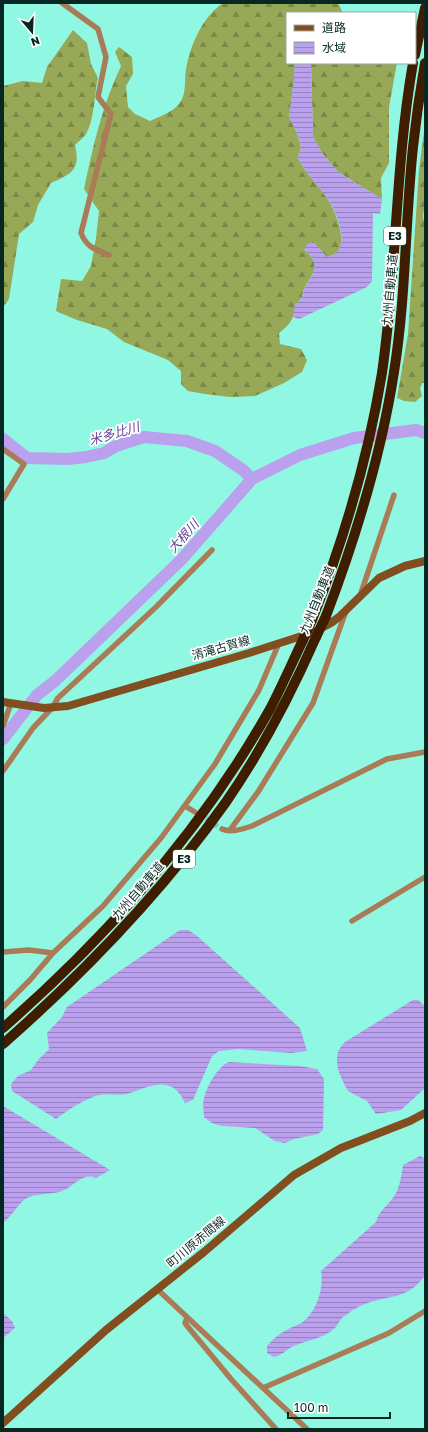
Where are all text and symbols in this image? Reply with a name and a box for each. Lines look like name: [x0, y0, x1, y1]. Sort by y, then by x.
north arrow: [12, 12, 52, 52]
legend: [286, 12, 416, 64]
text: 道路: [322, 20, 346, 35]
text: N: [29, 34, 41, 49]
text: 水域: [322, 40, 346, 55]
road number: E3: [384, 227, 406, 245]
street label: 九州自動車道: [379, 253, 400, 326]
water label: 米多比川: [87, 418, 143, 448]
water label: 大根川: [164, 515, 203, 556]
street label: 九州自動車道: [296, 564, 337, 636]
street label: 清滝古賀線: [190, 632, 252, 663]
road number: E3: [173, 850, 195, 868]
street label: 九州自動車道: [108, 859, 167, 923]
street label: 町川原赤間線: [163, 1213, 228, 1271]
scale bar: [288, 1394, 390, 1420]
text: 100 m: [294, 1400, 328, 1415]

